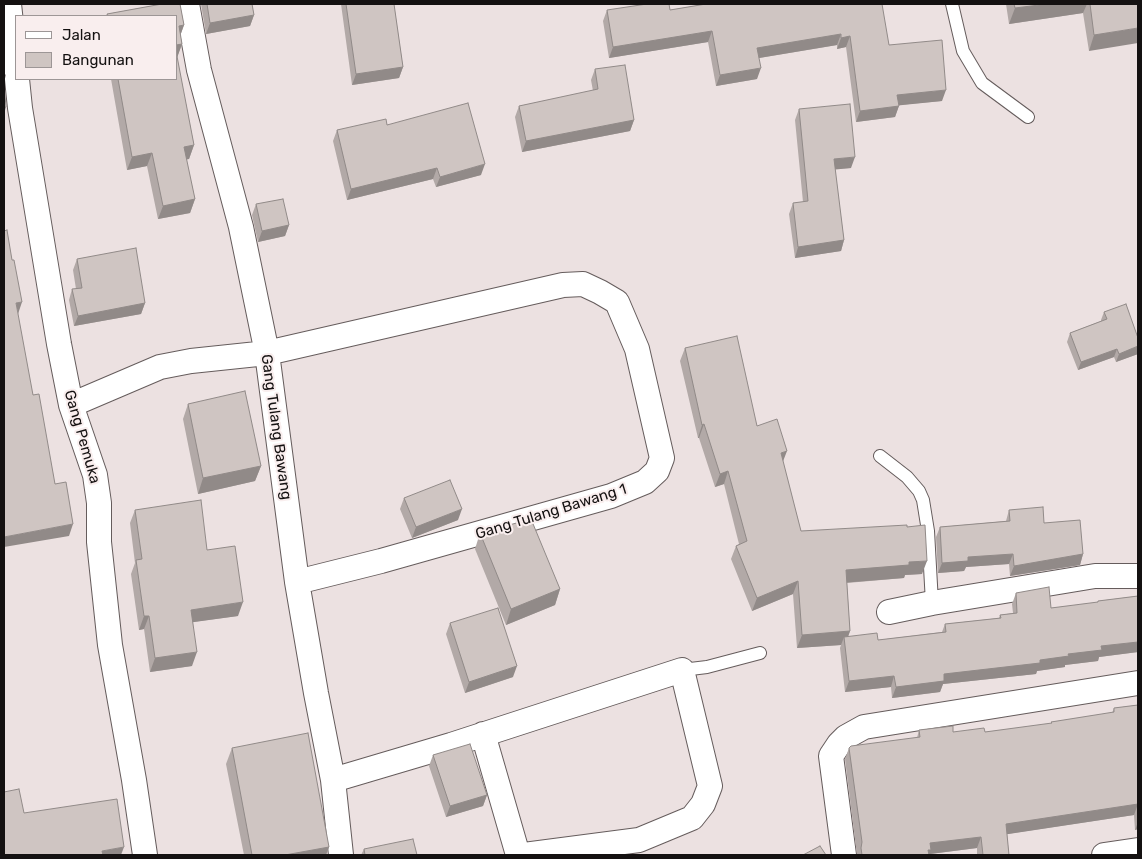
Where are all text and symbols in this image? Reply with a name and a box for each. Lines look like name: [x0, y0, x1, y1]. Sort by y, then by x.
legend: [15, 15, 178, 80]
text: Jalan: [62, 26, 101, 44]
text: Bangunan: [62, 51, 134, 69]
street label: Gang Tulang Bawang: [257, 353, 295, 501]
street label: Gang Pemuka: [60, 388, 104, 486]
street label: Gang Tulang Bawang 1: [473, 480, 629, 544]

